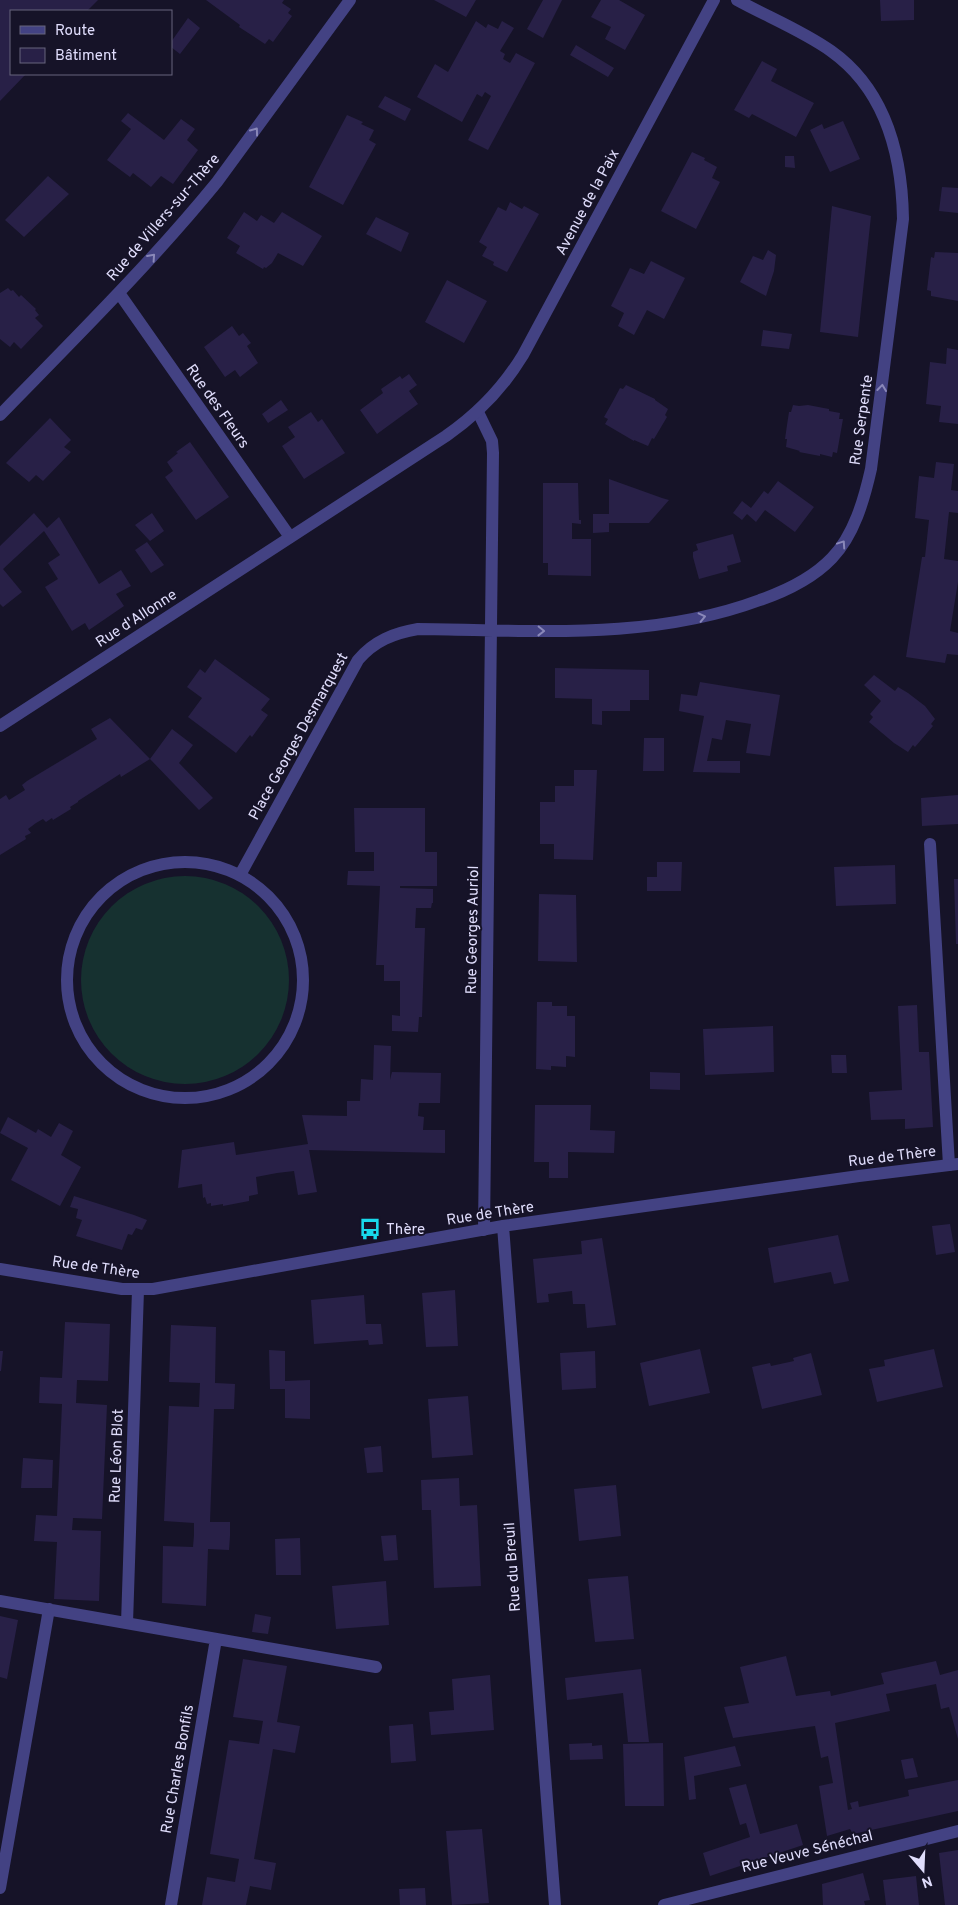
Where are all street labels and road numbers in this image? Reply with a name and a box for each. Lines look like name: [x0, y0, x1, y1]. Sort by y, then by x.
street label: Avenue de la Paix: [552, 146, 624, 259]
street label: Rue de Villers-sur-Thère: [104, 150, 225, 286]
street label: Rue des Fleurs: [181, 361, 253, 453]
street label: Rue Serpente: [847, 374, 878, 467]
street label: Rue d'Allonne: [93, 586, 181, 653]
street label: Place Georges Desmarquest: [245, 650, 353, 824]
street label: Rue Georges Auriol: [463, 865, 484, 995]
street label: Rue de Thère: [847, 1143, 937, 1172]
street label: Rue de Thère: [445, 1198, 535, 1231]
street label: Rue de Thère: [51, 1253, 141, 1284]
street label: Rue Léon Blot: [106, 1409, 129, 1503]
street label: Rue du Breuil: [501, 1521, 526, 1612]
street label: Rue Charles Bonfils: [158, 1703, 199, 1835]
street label: Rue Veuve Sénéchal: [740, 1827, 875, 1878]

